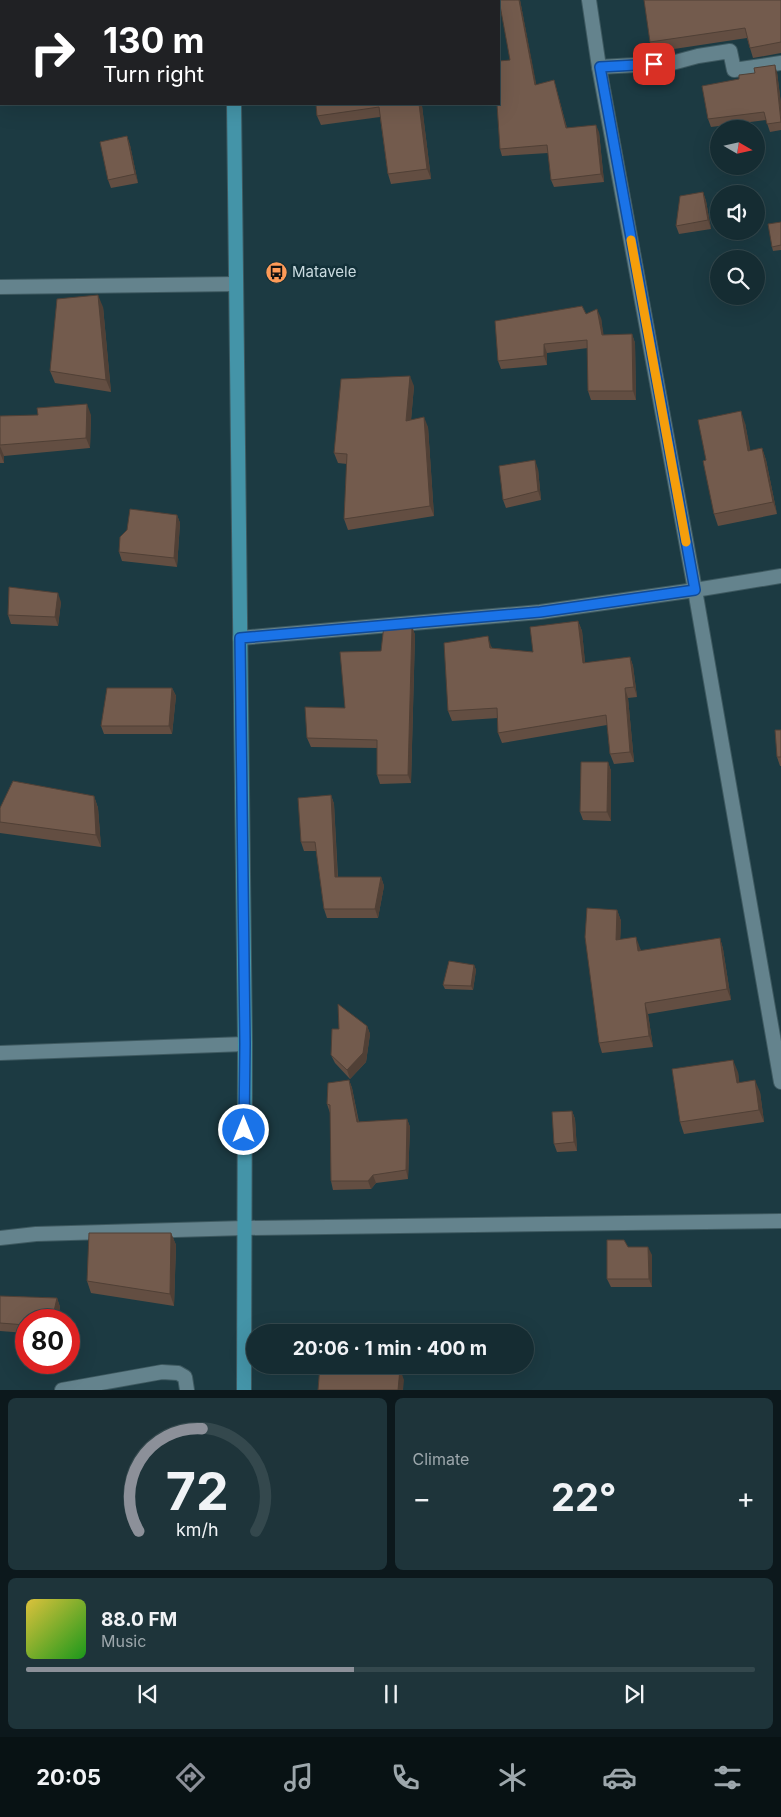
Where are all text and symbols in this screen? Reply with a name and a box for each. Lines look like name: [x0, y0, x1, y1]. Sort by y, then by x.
text: 130 m: [103, 19, 205, 61]
icon: right: [20, 20, 85, 85]
pin: [633, 43, 675, 85]
icon: arrive: [640, 50, 668, 78]
text: Turn right: [103, 61, 204, 87]
north arrow: [710, 120, 765, 175]
map controls: [710, 120, 765, 305]
button: sound: [710, 185, 765, 240]
button: search: [710, 250, 765, 305]
bus stop icon: Matavele: [264, 260, 288, 284]
place label: Matavele: [292, 262, 356, 281]
position arrow: [217, 1103, 269, 1155]
speed limit sign: 80: [15, 1309, 80, 1374]
text: 20:06 · 1 min · 400 m: [293, 1337, 487, 1360]
text: Climate: [413, 1449, 469, 1469]
text: 72: [166, 1460, 229, 1523]
text: 22°: [551, 1474, 616, 1520]
text: −: [413, 1481, 431, 1515]
text: +: [736, 1481, 755, 1515]
text: km/h: [176, 1519, 218, 1540]
text: 88.0 FM: [101, 1608, 177, 1631]
text: Music: [101, 1631, 146, 1651]
icon: previous: [134, 1680, 162, 1708]
icon: pause: [377, 1680, 405, 1708]
icon: next: [620, 1680, 648, 1708]
icon: directions: [173, 1760, 208, 1795]
icon: music: [281, 1760, 316, 1795]
icon: phone: [388, 1760, 423, 1795]
icon: climate: [495, 1760, 530, 1795]
icon: car: [602, 1760, 637, 1795]
icon: filters: [710, 1760, 745, 1795]
text: 20:05: [36, 1764, 101, 1790]

